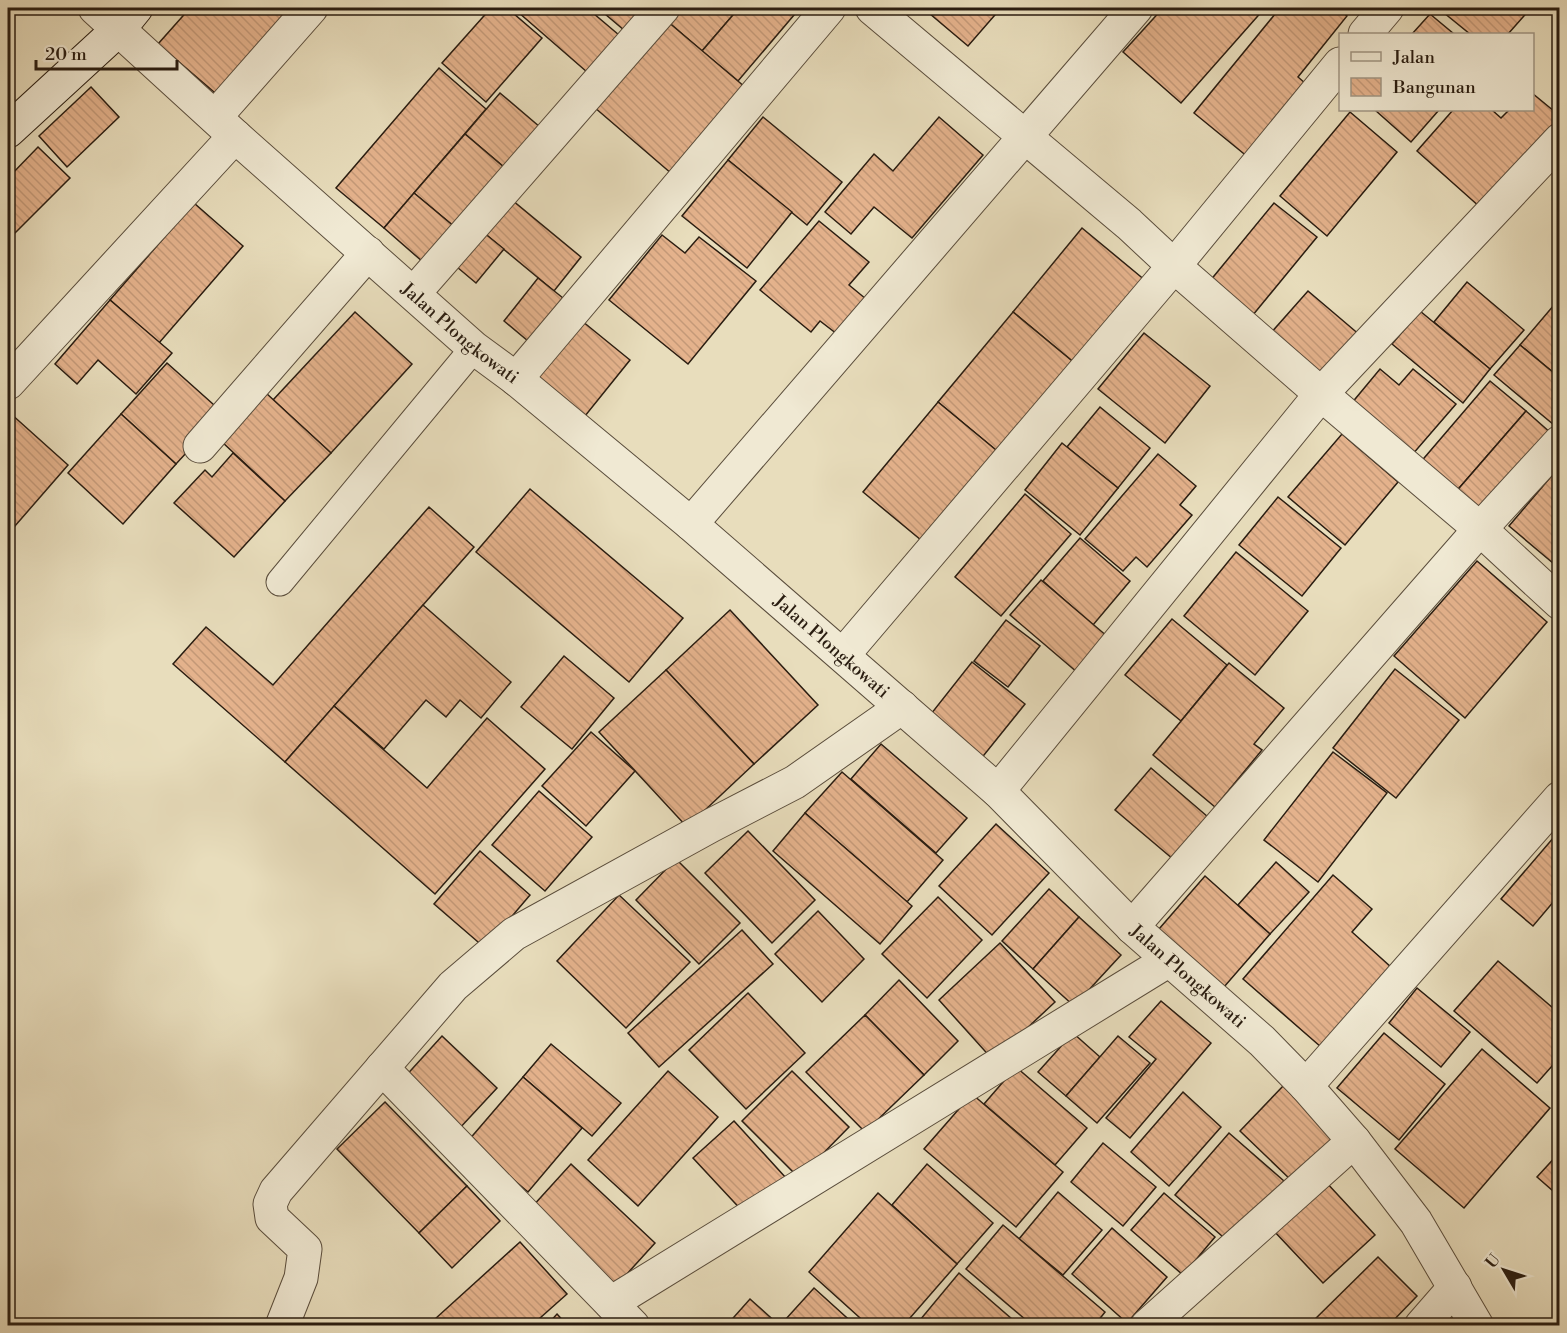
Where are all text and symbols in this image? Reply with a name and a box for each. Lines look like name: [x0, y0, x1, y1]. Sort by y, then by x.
scale bar: [36, 33, 177, 71]
legend: [1339, 33, 1534, 111]
text: 20 m: [45, 43, 87, 66]
text: Jalan: [1392, 46, 1435, 69]
text: Bangunan: [1392, 76, 1476, 99]
street label: Jalan Plongkowati: [396, 277, 524, 389]
street label: Jalan Plongkowati: [768, 589, 894, 703]
street label: Jalan Plongkowati: [1125, 919, 1251, 1033]
north arrow: [1474, 1240, 1534, 1300]
text: U: [1481, 1250, 1505, 1272]

